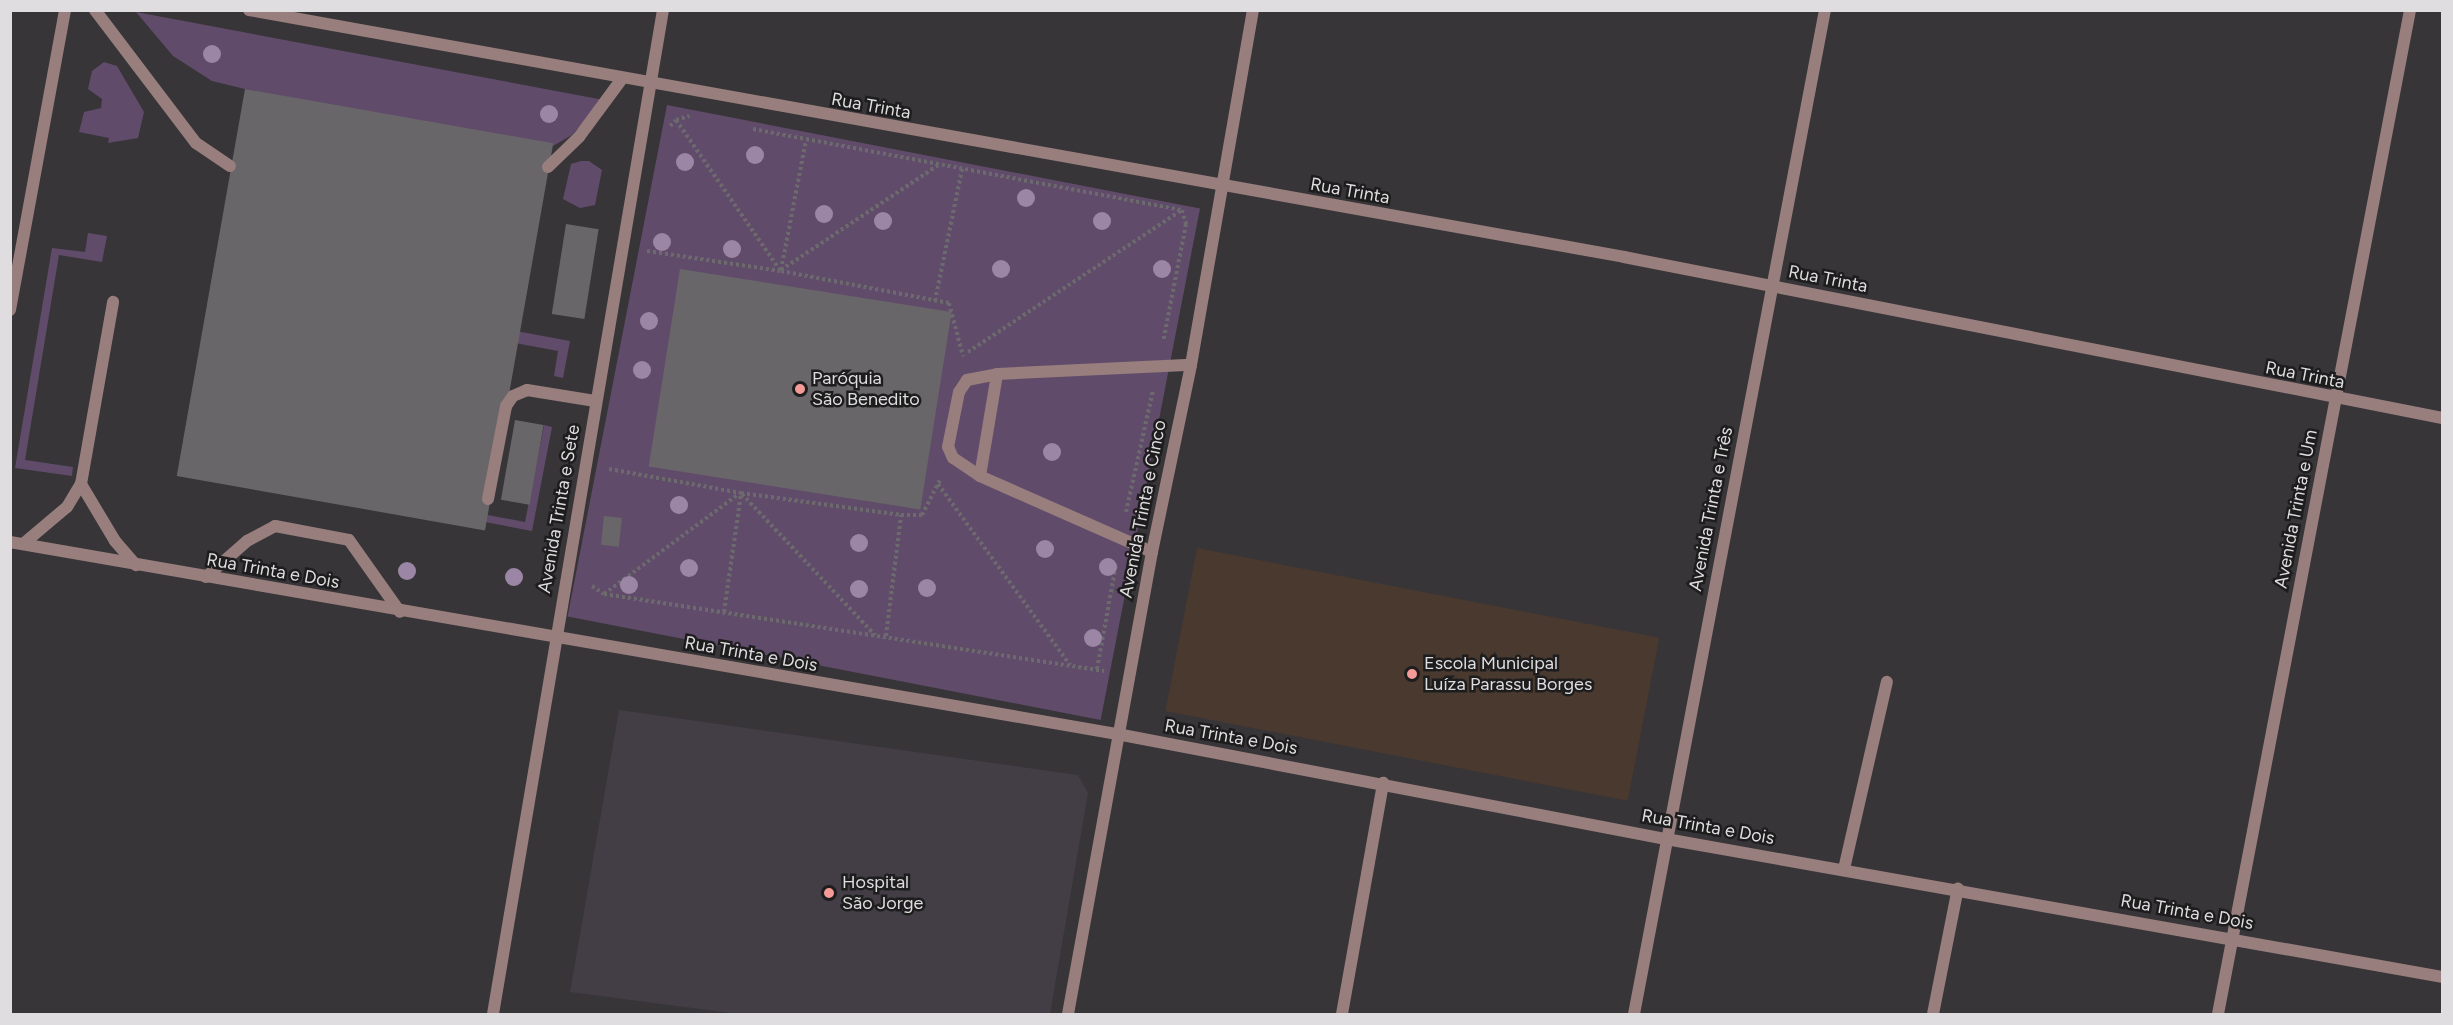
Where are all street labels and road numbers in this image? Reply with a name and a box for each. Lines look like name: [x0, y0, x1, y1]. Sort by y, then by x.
street label: Rua Trinta: [830, 88, 912, 124]
street label: Rua Trinta: [1309, 173, 1391, 209]
street label: Rua Trinta: [1787, 261, 1869, 297]
street label: Rua Trinta: [2264, 357, 2346, 393]
street label: Avenida Trinta e Cinco: [1115, 418, 1171, 600]
street label: Avenida Trinta e Sete: [534, 423, 584, 595]
street label: Avenida Trinta e Três: [1684, 425, 1738, 593]
street label: Avenida Trinta e Um: [2270, 428, 2322, 590]
street label: Rua Trinta e Dois: [205, 549, 341, 593]
street label: Rua Trinta e Dois: [683, 632, 819, 676]
street label: Rua Trinta e Dois: [1163, 715, 1299, 759]
street label: Rua Trinta e Dois: [1640, 805, 1776, 849]
street label: Rua Trinta e Dois: [2119, 890, 2255, 934]

